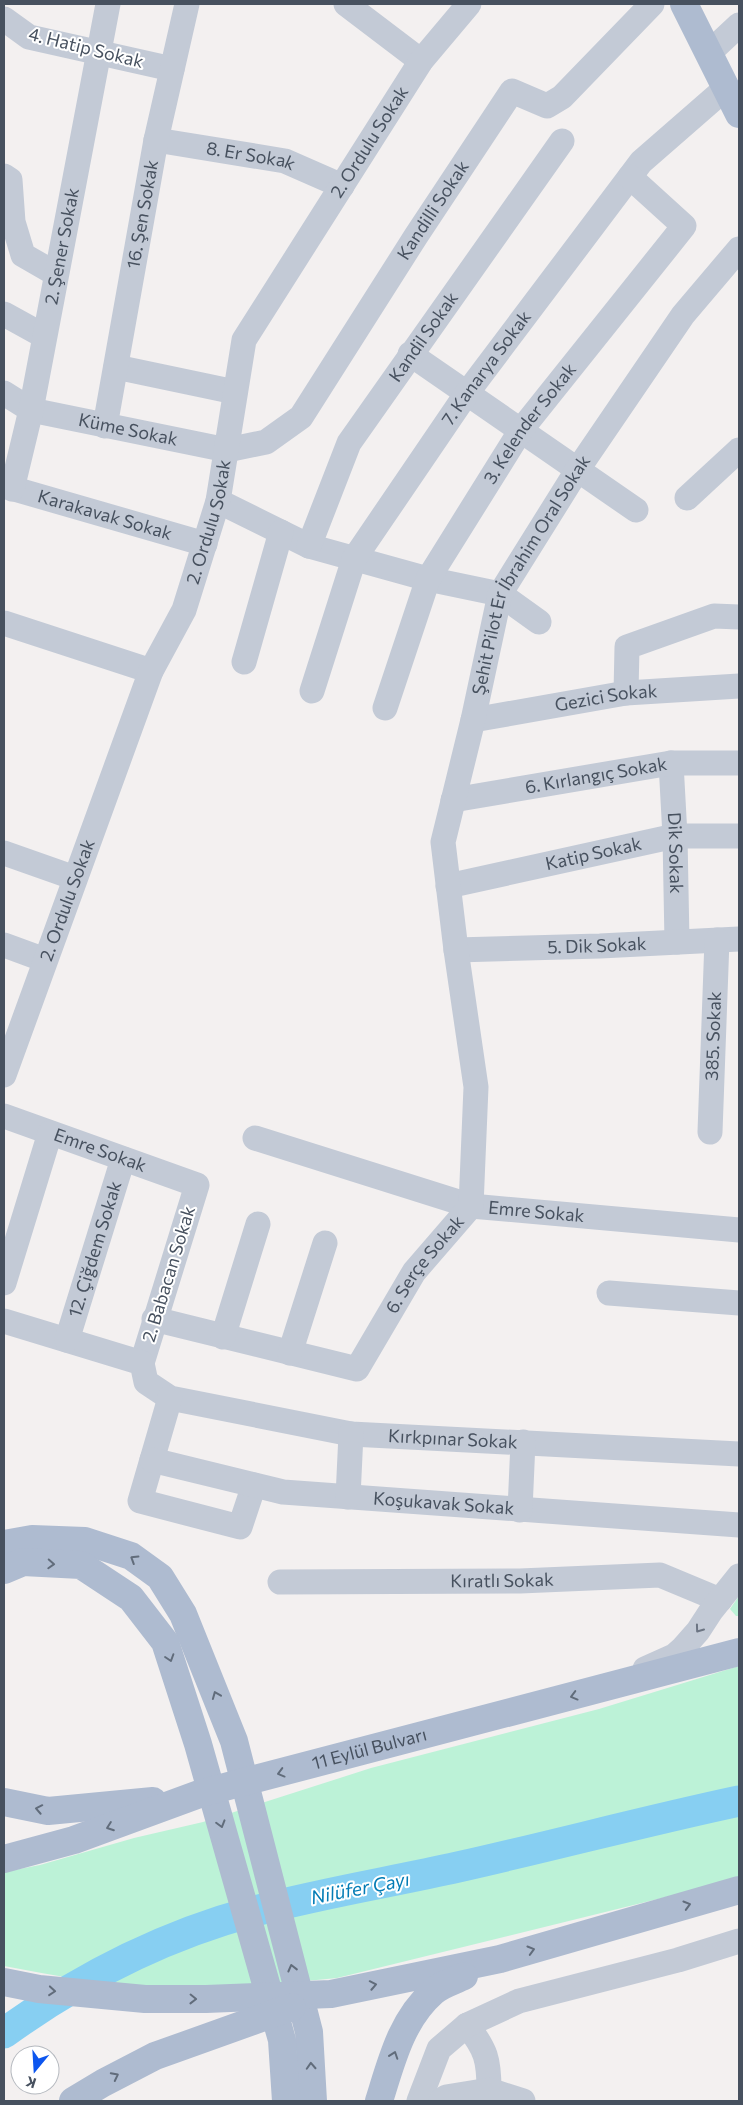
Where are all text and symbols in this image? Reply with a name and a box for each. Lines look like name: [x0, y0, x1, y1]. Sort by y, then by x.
street label: 4. Hatip Sokak: [27, 22, 146, 72]
street label: 2. Ordulu Sokak: [325, 81, 412, 201]
street label: 8. Er Sokak: [205, 136, 299, 174]
street label: Kandilli Sokak: [392, 156, 473, 264]
street label: 16. Şen Sokak: [121, 158, 162, 270]
street label: 2. Şener Sokak: [39, 185, 83, 306]
street label: Kandil Sokak: [384, 287, 462, 386]
street label: 7. Kanarya Sokak: [436, 306, 535, 429]
street label: 3. Kelender Sokak: [478, 358, 580, 488]
street label: Küme Sokak: [77, 408, 180, 450]
street label: Şehit Pilot Er İbrahim Oral Sokak: [467, 450, 595, 697]
street label: 2. Ordulu Sokak: [181, 458, 235, 587]
street label: Karakavak Sokak: [35, 484, 175, 544]
street label: Gezici Sokak: [553, 679, 658, 715]
street label: 6. Kırlangıç Sokak: [523, 752, 669, 798]
street label: Dik Sokak: [664, 812, 688, 894]
street label: Katip Sokak: [543, 832, 644, 874]
street label: 2. Ordulu Sokak: [34, 836, 99, 964]
street label: 5. Dik Sokak: [547, 932, 647, 957]
street label: 385. Sokak: [700, 991, 725, 1081]
street label: Emre Sokak: [51, 1123, 150, 1176]
street label: 12. Çiğdem Sokak: [63, 1178, 126, 1320]
street label: Emre Sokak: [487, 1196, 586, 1226]
street label: 2. Babacan Sokak: [137, 1203, 199, 1344]
street label: 6. Serçe Sokak: [380, 1210, 468, 1317]
street label: Kırkpınar Sokak: [388, 1424, 518, 1453]
street label: Koşukavak Sokak: [373, 1487, 515, 1519]
one-way arrow: [131, 1556, 140, 1566]
one-way arrow: [47, 1558, 55, 1569]
street label: Kıratlı Sokak: [450, 1568, 554, 1591]
one-way arrow: [696, 1623, 705, 1633]
one-way arrow: [164, 1654, 174, 1662]
one-way arrow: [570, 1690, 578, 1700]
one-way arrow: [211, 1691, 222, 1700]
street label: 11 Eylül Bulvarı: [309, 1722, 429, 1774]
one-way arrow: [278, 1767, 286, 1777]
one-way arrow: [35, 1804, 44, 1815]
one-way arrow: [215, 1820, 225, 1828]
one-way arrow: [106, 1821, 115, 1831]
water label: Nilüfer Çayı: [309, 1867, 411, 1908]
one-way arrow: [683, 1900, 692, 1911]
one-way arrow: [527, 1945, 535, 1956]
one-way arrow: [287, 1963, 298, 1972]
one-way arrow: [368, 1981, 377, 1991]
one-way arrow: [48, 1985, 56, 1996]
one-way arrow: [190, 1994, 198, 2004]
north arrow: [10, 2045, 60, 2095]
one-way arrow: [388, 2051, 398, 2060]
one-way arrow: [305, 2062, 316, 2070]
one-way arrow: [110, 2072, 119, 2082]
text: K: [23, 2073, 38, 2092]

